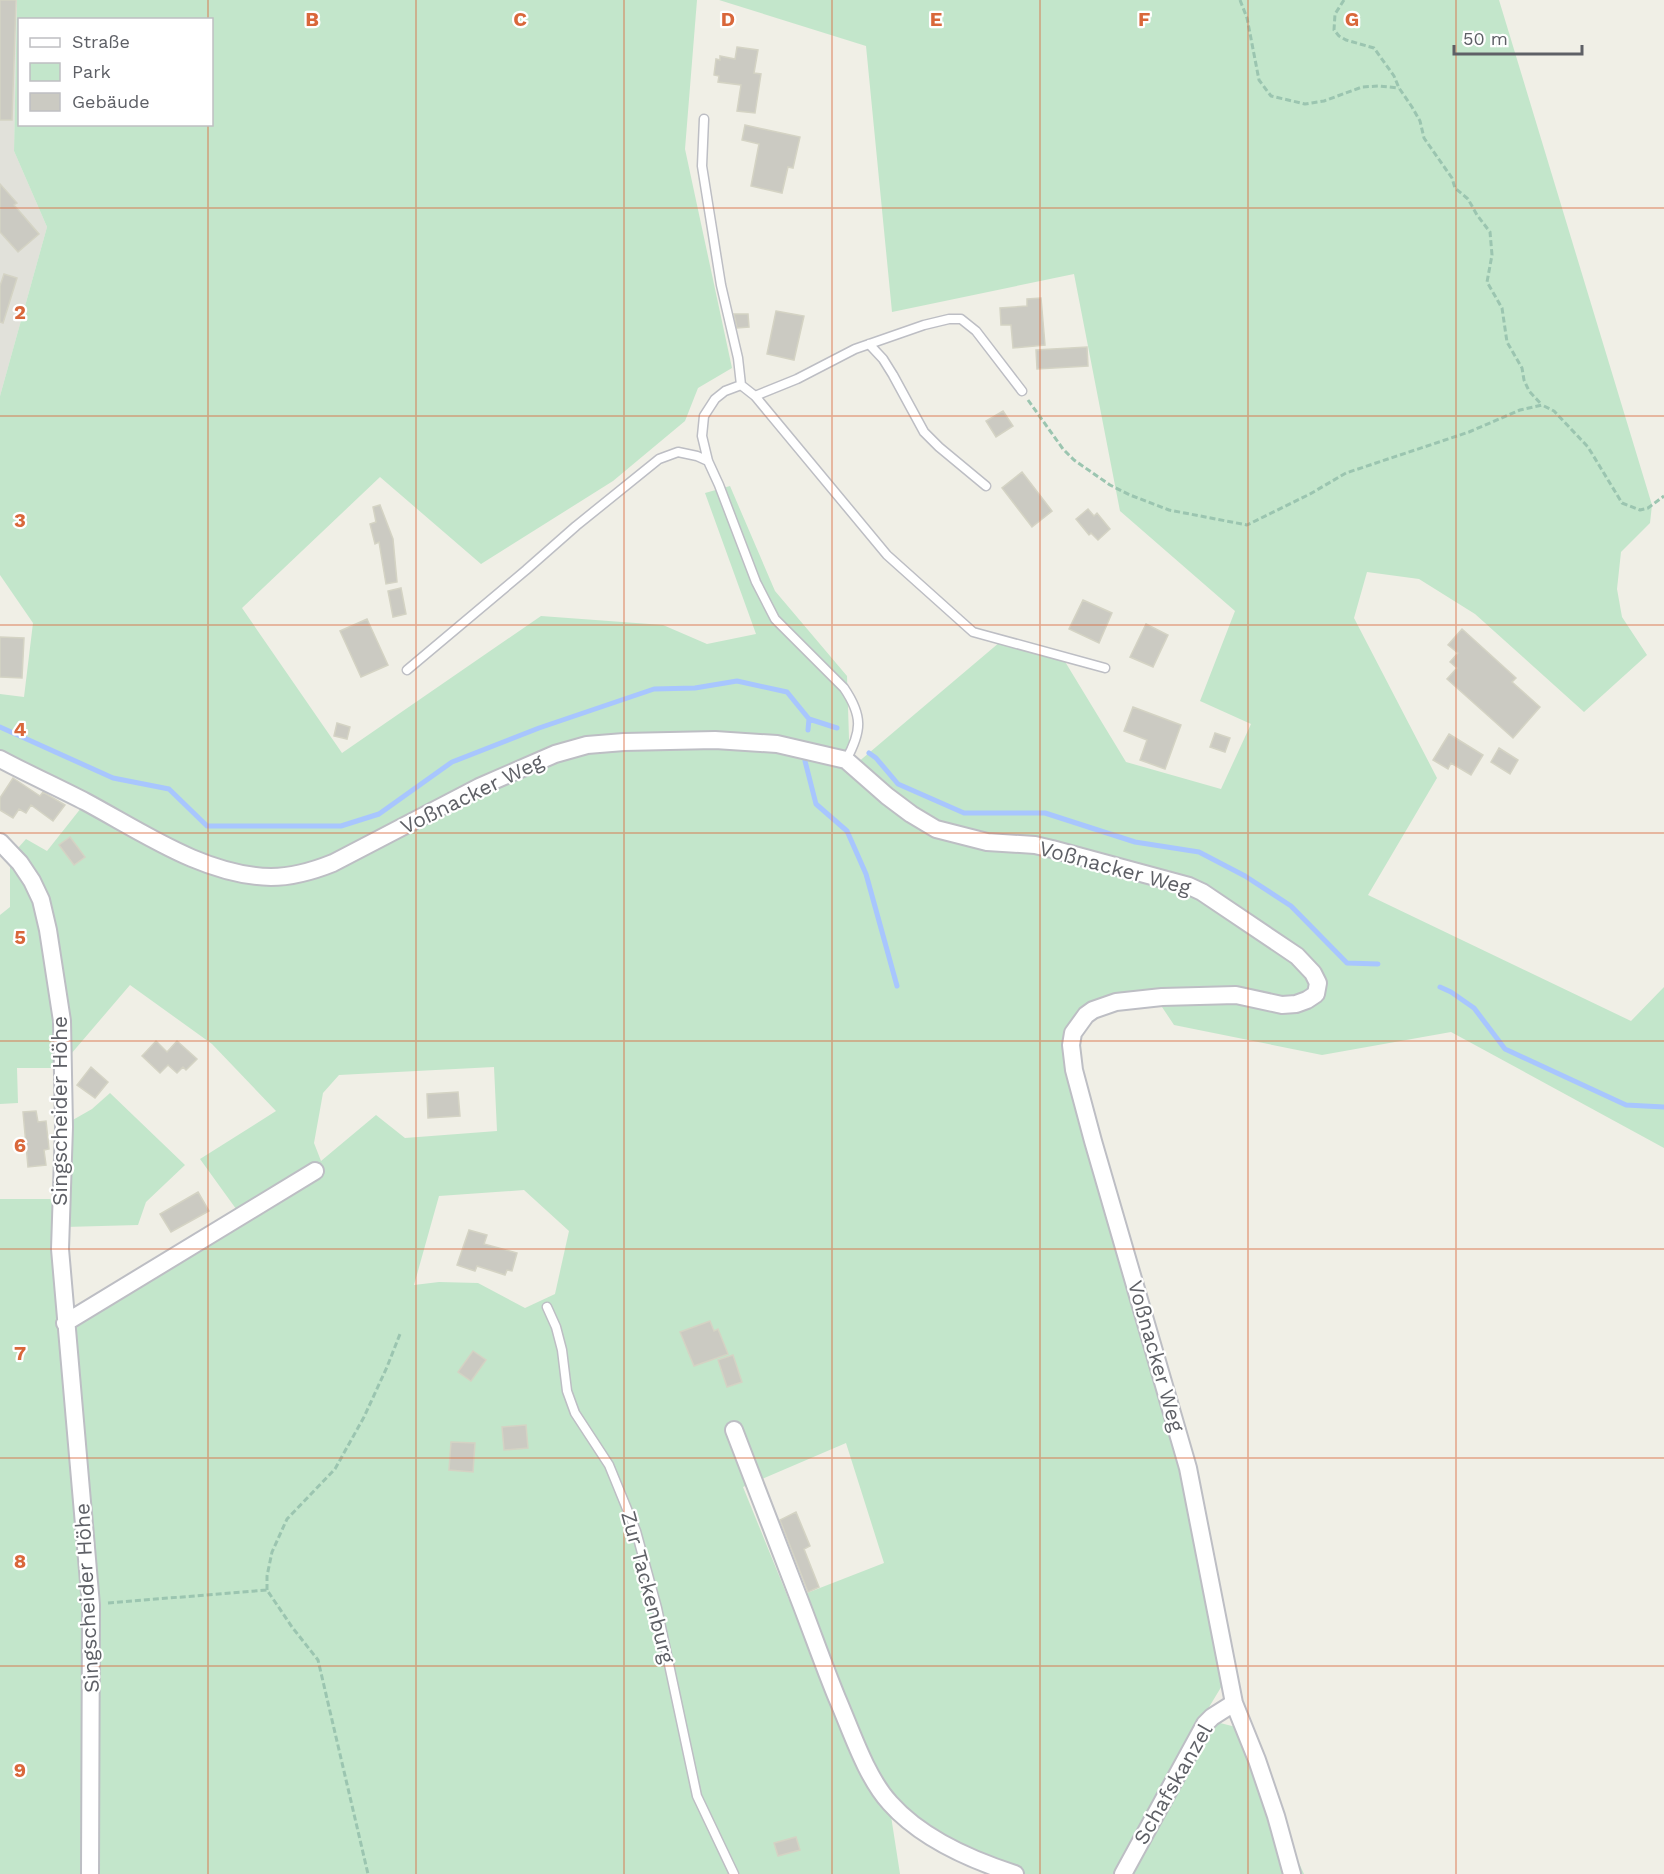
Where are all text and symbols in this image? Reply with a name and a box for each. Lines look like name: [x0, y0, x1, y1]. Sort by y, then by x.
text: B: [305, 7, 319, 31]
text: C: [513, 7, 527, 31]
text: D: [721, 7, 735, 31]
text: E: [930, 7, 942, 31]
text: F: [1138, 7, 1150, 31]
text: G: [1345, 7, 1359, 31]
legend: [18, 18, 213, 126]
scale bar: [1454, 18, 1582, 56]
text: 50 m: [1463, 28, 1508, 49]
text: Straße: [72, 31, 130, 52]
text: Park: [72, 61, 111, 82]
text: Gebäude: [72, 91, 150, 112]
text: 2: [14, 300, 26, 324]
text: 3: [14, 508, 26, 532]
text: 4: [14, 717, 27, 741]
street label: Voßnacker Weg: [396, 748, 548, 839]
street label: Voßnacker Weg: [1037, 835, 1194, 900]
text: 5: [14, 925, 26, 949]
street label: Singscheider Höhe: [47, 1016, 72, 1206]
text: 6: [14, 1133, 26, 1157]
street label: Voßnacker Weg: [1123, 1277, 1190, 1435]
text: 7: [14, 1341, 26, 1365]
street label: Singscheider Höhe: [69, 1502, 104, 1694]
street label: Zur Tackenburg: [616, 1508, 681, 1667]
text: 8: [14, 1549, 26, 1573]
street label: Schafskanzel: [1128, 1718, 1218, 1849]
text: 9: [14, 1758, 26, 1782]

